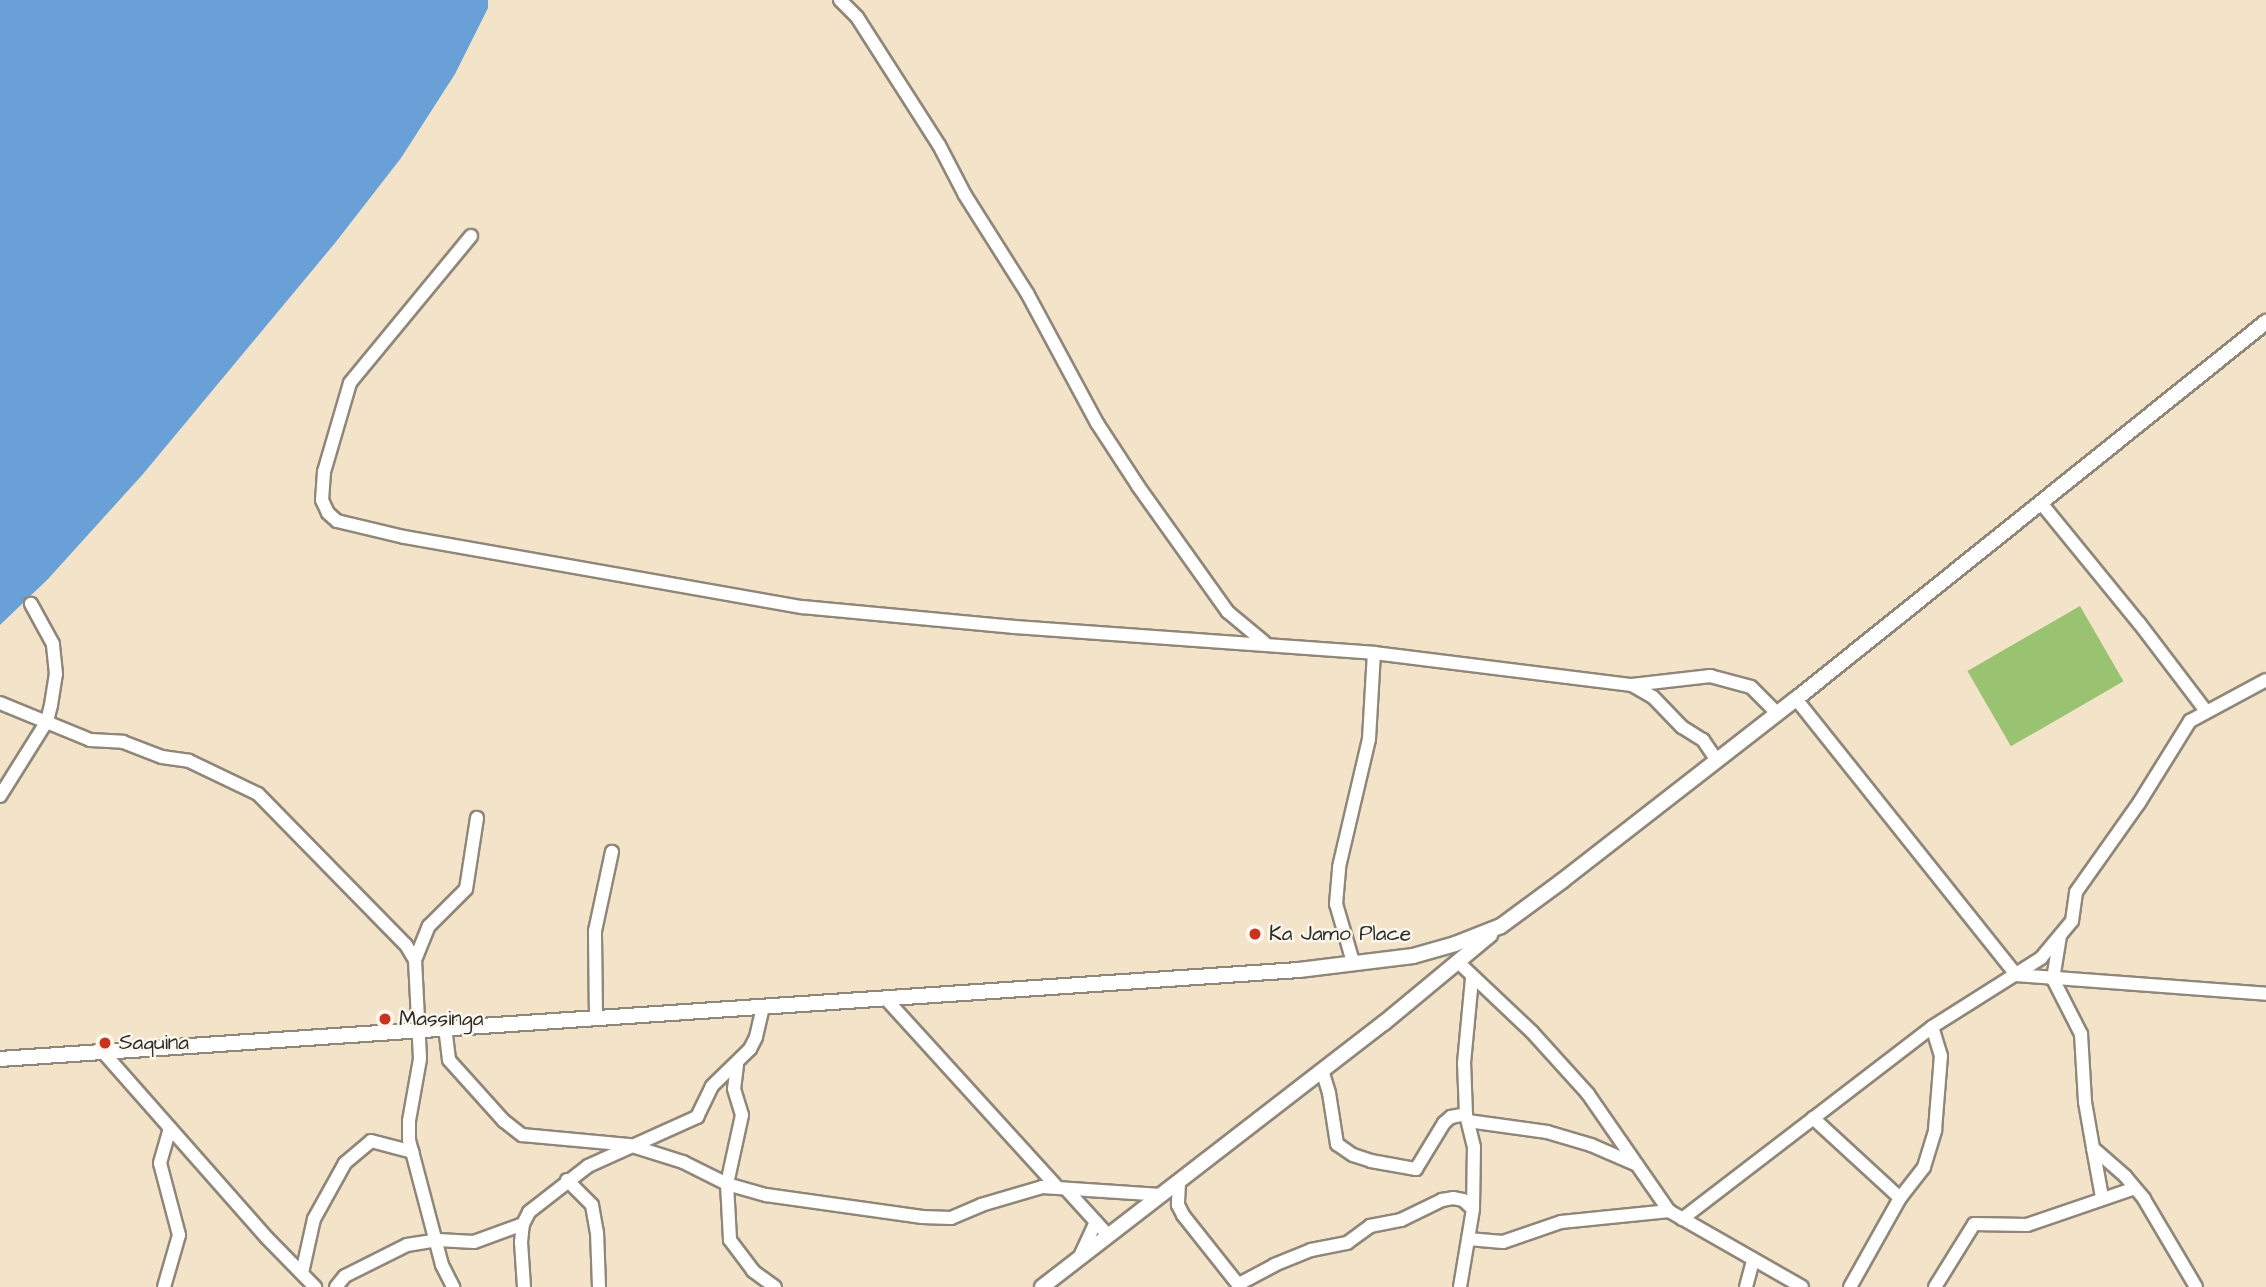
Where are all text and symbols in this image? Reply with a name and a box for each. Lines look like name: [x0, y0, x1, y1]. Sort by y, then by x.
place label: Ka Jamo Place: [1269, 921, 1411, 947]
marker: Ka Jamo Place: [1247, 926, 1263, 942]
place label: Massinga: [399, 1006, 483, 1032]
marker: Massinga: [377, 1011, 393, 1027]
place label: Saquina: [119, 1030, 189, 1056]
marker: Saquina: [97, 1035, 113, 1051]

